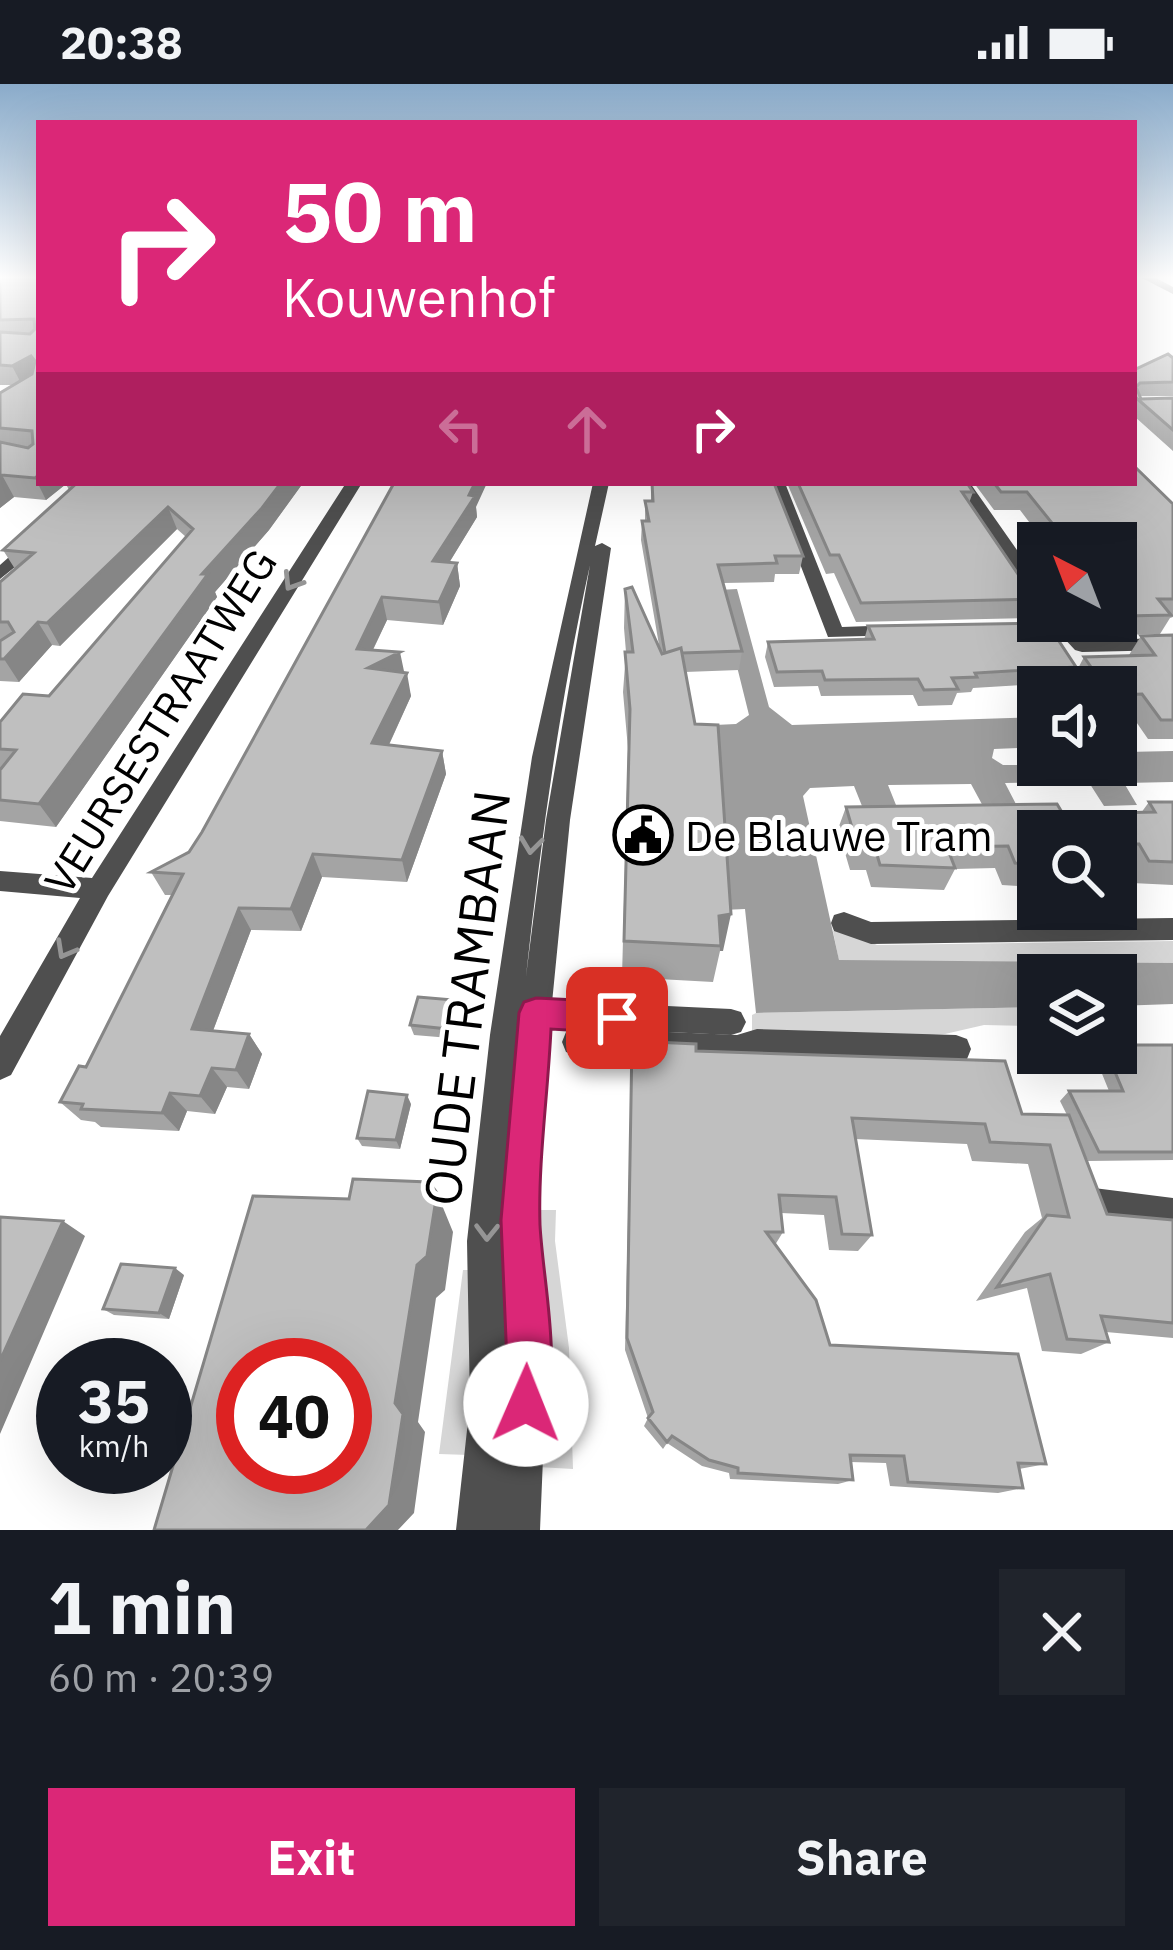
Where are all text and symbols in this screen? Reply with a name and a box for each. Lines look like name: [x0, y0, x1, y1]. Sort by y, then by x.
text: 20:38: [60, 13, 183, 71]
text: 50 m: [282, 156, 478, 265]
icon: right: [84, 168, 240, 324]
text: Kouwenhof: [282, 262, 555, 332]
icon: left: [428, 396, 494, 462]
icon: ahead: [554, 396, 620, 462]
icon: right: [680, 396, 746, 462]
north arrow: [1017, 522, 1137, 642]
map controls: [1017, 522, 1137, 1074]
street label: VEURSESTRAATWEG: [32, 538, 288, 904]
one-way arrow: [284, 569, 306, 591]
button: sound: [1017, 666, 1137, 786]
street label: OUDE TRAMBAAN: [408, 787, 524, 1209]
public building icon: De Blauwe Tram: [612, 804, 674, 866]
place label: De Blauwe Tram: [685, 808, 993, 863]
button: search: [1017, 810, 1137, 930]
one-way arrow: [519, 835, 545, 855]
one-way arrow: [56, 937, 79, 958]
button: layers: [1017, 954, 1137, 1074]
pin: [566, 967, 668, 1069]
icon: arrive: [584, 985, 650, 1051]
one-way arrow: [474, 1223, 500, 1242]
speed limit sign: 40: [216, 1338, 372, 1494]
position arrow: [463, 1341, 589, 1467]
text: 35: [78, 1361, 150, 1440]
text: km/h: [79, 1426, 149, 1465]
text: 1 min: [48, 1560, 236, 1654]
button: close: [999, 1569, 1125, 1695]
text: 60 m · 20:39: [48, 1652, 274, 1703]
button: Exit: [48, 1788, 575, 1926]
button: Share: [599, 1788, 1125, 1926]

